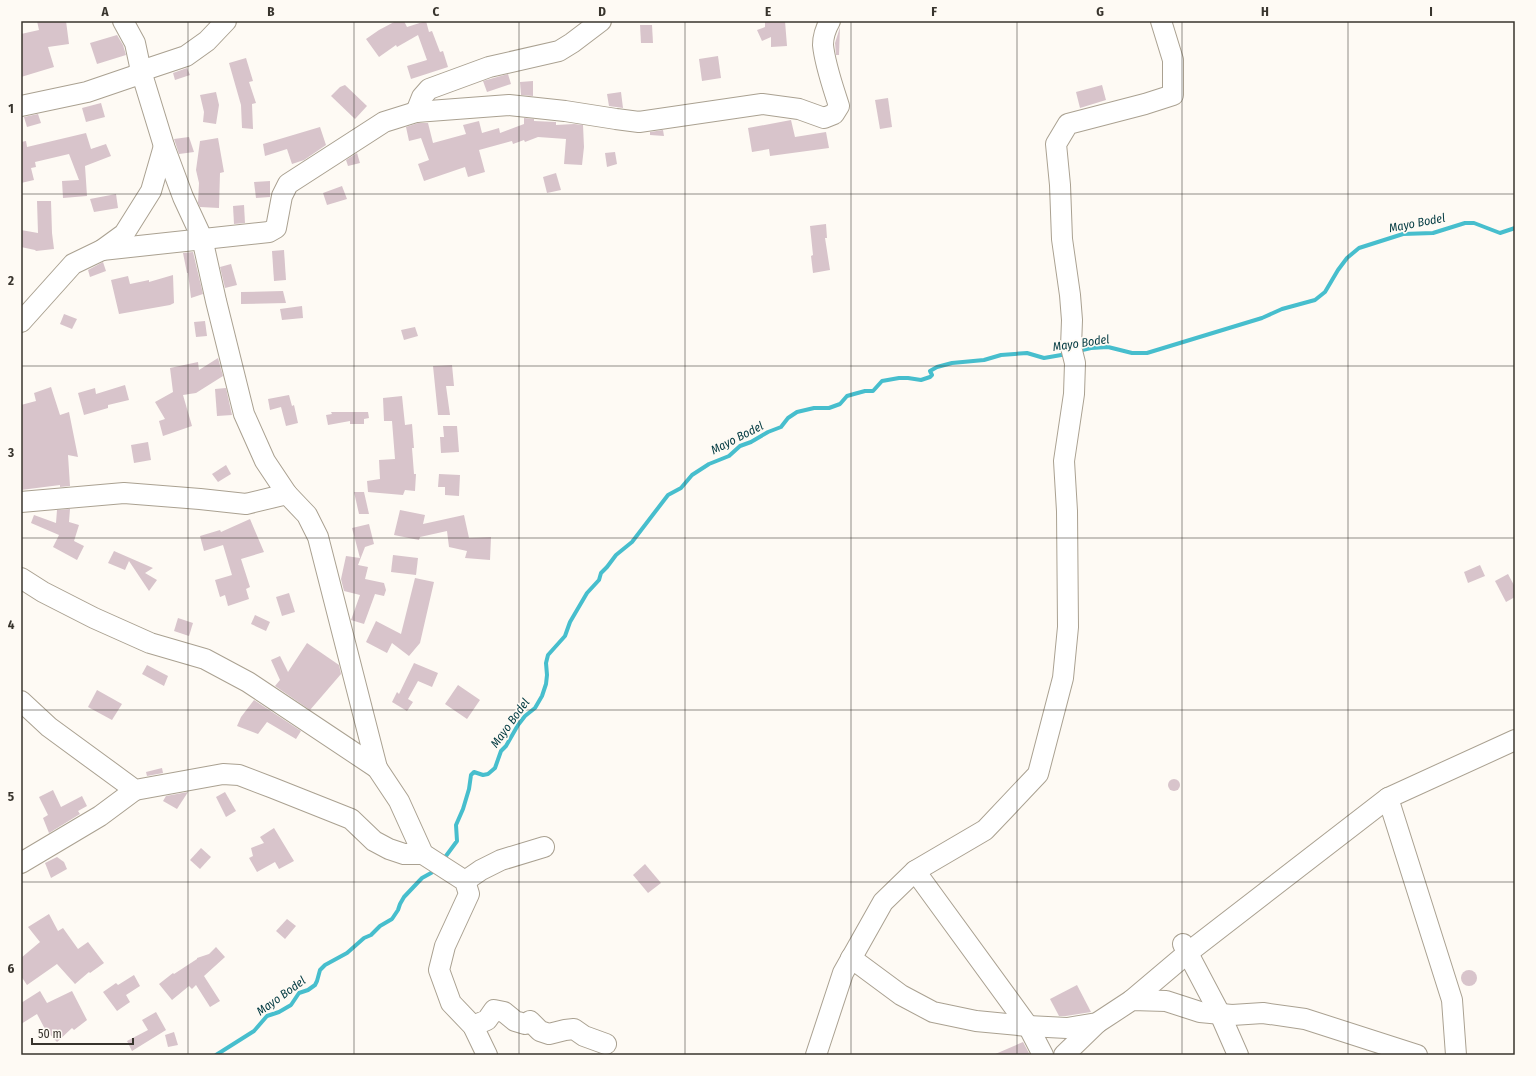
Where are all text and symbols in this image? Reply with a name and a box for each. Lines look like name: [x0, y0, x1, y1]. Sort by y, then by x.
text: A: [100, 4, 109, 19]
text: B: [267, 4, 275, 19]
text: C: [433, 4, 440, 19]
text: D: [598, 4, 606, 19]
text: E: [765, 4, 771, 19]
text: F: [931, 4, 937, 19]
text: G: [1096, 4, 1104, 19]
text: H: [1261, 4, 1269, 19]
text: I: [1429, 4, 1433, 19]
text: 1: [8, 101, 14, 116]
water label: Mayo Bodel: [1388, 211, 1446, 235]
text: 2: [7, 273, 14, 288]
water label: Mayo Bodel: [1052, 332, 1110, 354]
water label: Mayo Bodel: [708, 419, 766, 457]
text: 3: [7, 445, 14, 460]
text: 4: [8, 617, 15, 632]
water label: Mayo Bodel: [488, 696, 532, 750]
text: 5: [8, 789, 14, 804]
text: 6: [8, 961, 15, 976]
water label: Mayo Bodel: [254, 974, 308, 1018]
scale bar: [32, 1020, 133, 1046]
text: 50 m: [38, 1027, 62, 1041]

